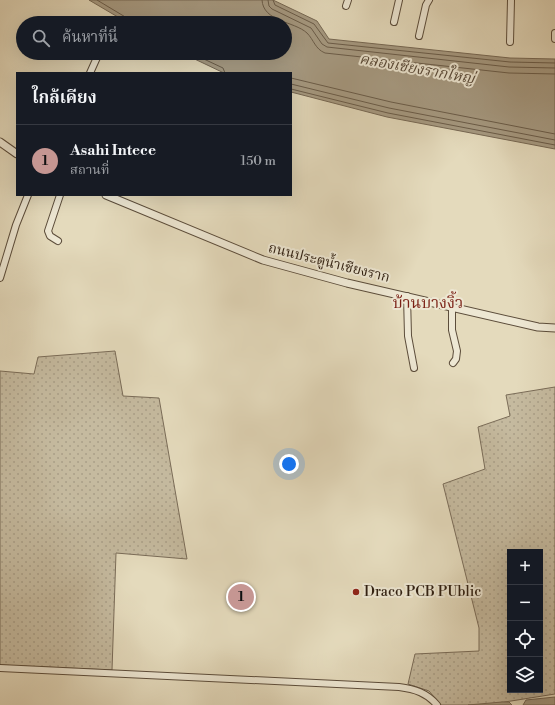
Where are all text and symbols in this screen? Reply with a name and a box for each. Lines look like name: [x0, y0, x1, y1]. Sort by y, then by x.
search box: [16, 16, 292, 60]
icon: search: [30, 27, 52, 49]
text: ค้นหาที่นี่: [62, 28, 118, 47]
water label: คลองเชียงรากใหญ่: [358, 48, 479, 89]
text: ใกล้เคียง: [32, 87, 97, 109]
text: Asahi Intece: [70, 141, 156, 160]
text: 1: [42, 153, 48, 169]
text: 150 m: [241, 153, 276, 169]
text: สถานที่: [70, 162, 109, 178]
street label: ถนนประตูน้ำเชียงราก: [266, 237, 392, 287]
district label: บ้านบางงิ้ว: [393, 291, 463, 313]
your location: [279, 454, 299, 474]
map controls: [507, 549, 543, 693]
button: +: [507, 549, 543, 585]
pin: 1: [228, 582, 254, 612]
place label: Draco PCB PUblic: [364, 583, 481, 601]
button: −: [507, 585, 543, 621]
marker: Draco PCB PUblic: [351, 587, 361, 597]
button: locate: [507, 621, 543, 657]
button: layers: [507, 657, 543, 693]

